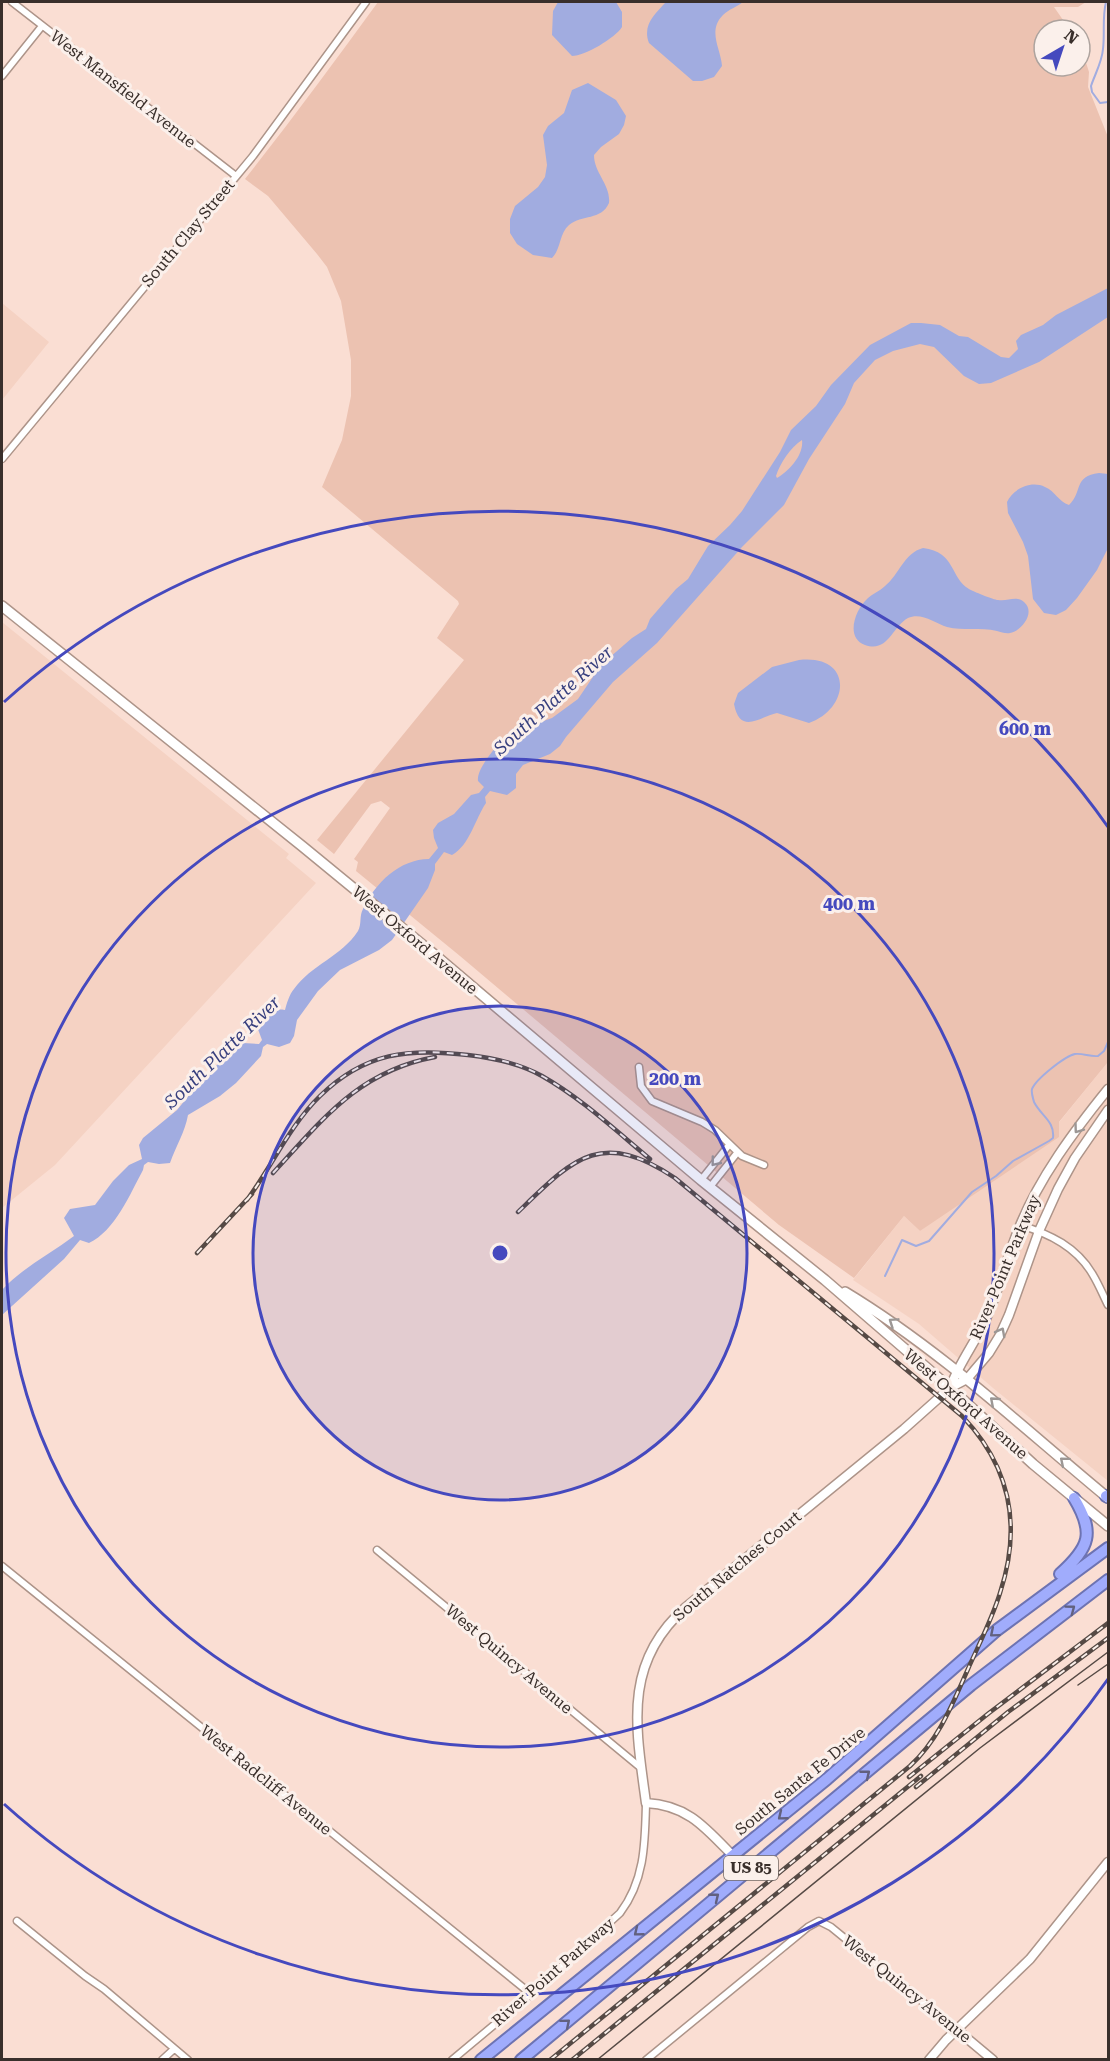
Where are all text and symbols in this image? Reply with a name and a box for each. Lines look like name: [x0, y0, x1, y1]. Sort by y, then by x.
north arrow: [1032, 18, 1092, 78]
text: N: [1060, 25, 1082, 48]
street label: West Mansfield Avenue: [46, 26, 200, 152]
street label: South Clay Street: [138, 175, 239, 291]
water label: South Platte River: [488, 641, 617, 760]
text: 600 m: [999, 718, 1052, 739]
street label: West Oxford Avenue: [348, 882, 482, 998]
text: 400 m: [823, 893, 876, 914]
water label: South Platte River: [159, 991, 285, 1113]
text: 200 m: [649, 1068, 702, 1089]
one-way arrow: [1074, 1123, 1085, 1134]
one-way arrow: [712, 1156, 723, 1167]
street label: River Point Parkway: [966, 1191, 1044, 1342]
centre of rings: [490, 1243, 510, 1263]
one-way arrow: [889, 1318, 900, 1329]
one-way arrow: [994, 1327, 1005, 1338]
street label: West Oxford Avenue: [900, 1345, 1032, 1463]
one-way arrow: [989, 1398, 1000, 1409]
one-way arrow: [1060, 1457, 1071, 1468]
street label: South Natches Court: [669, 1507, 805, 1625]
street label: West Quincy Avenue: [442, 1600, 577, 1718]
one-way arrow: [1064, 1605, 1075, 1616]
one-way arrow: [990, 1625, 1001, 1636]
street label: West Radcliff Avenue: [196, 1721, 336, 1839]
street label: South Santa Fe Drive: [731, 1723, 869, 1839]
one-way arrow: [859, 1770, 870, 1781]
one-way arrow: [777, 1809, 788, 1820]
road number: US 85: [724, 1856, 778, 1880]
one-way arrow: [709, 1894, 720, 1905]
street label: River Point Parkway: [488, 1913, 618, 2030]
one-way arrow: [634, 1924, 645, 1935]
street label: West Quincy Avenue: [839, 1931, 975, 2047]
one-way arrow: [559, 2019, 570, 2030]

